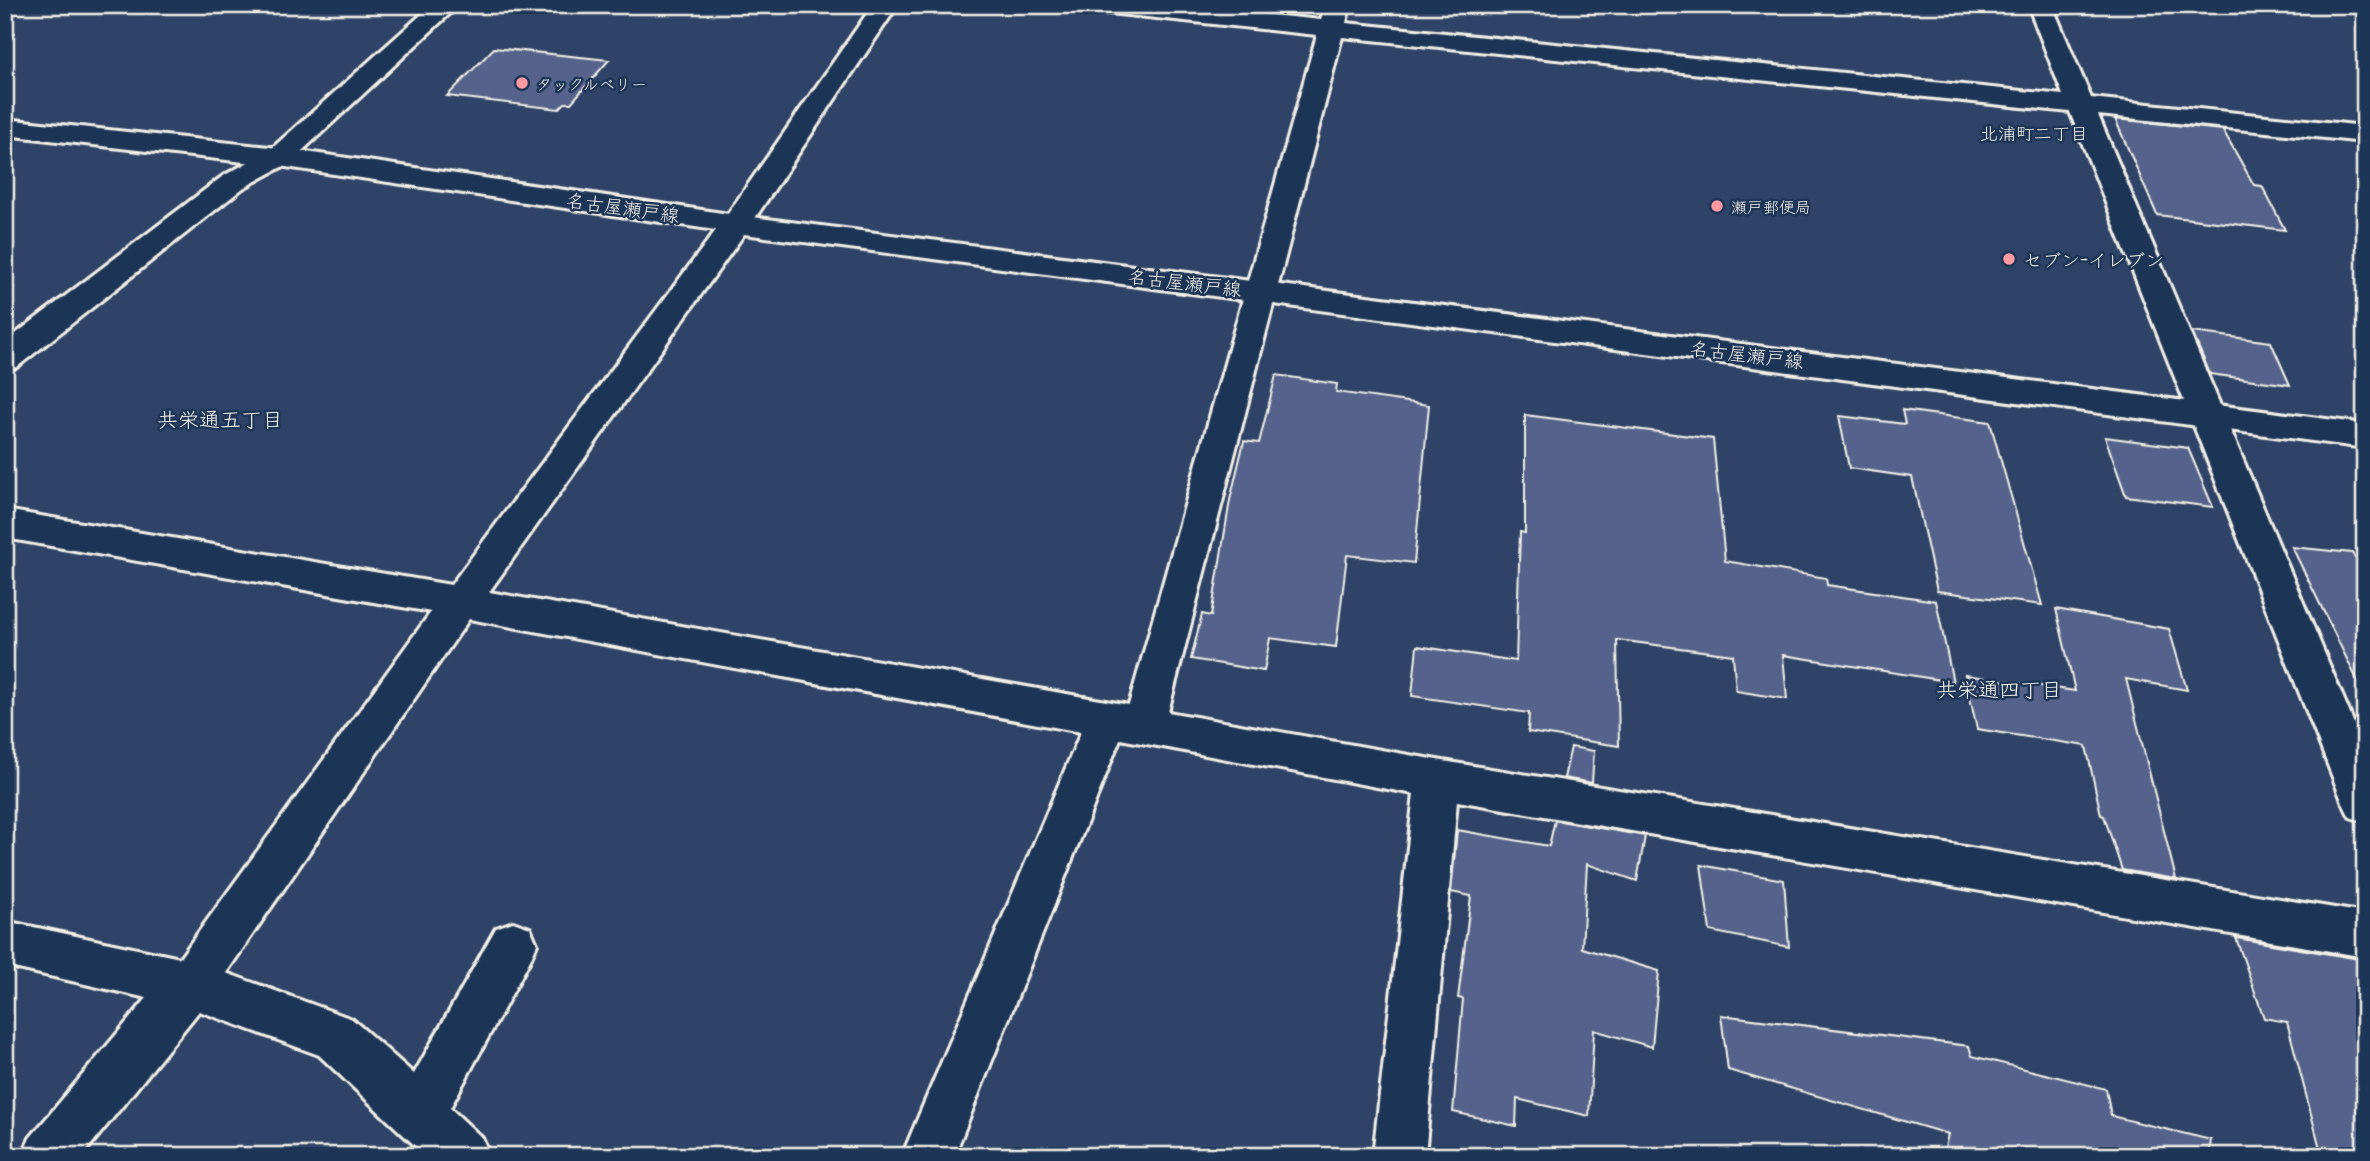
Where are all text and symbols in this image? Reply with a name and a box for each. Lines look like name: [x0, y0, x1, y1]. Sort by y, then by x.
place label: タックルベリー: [536, 73, 647, 94]
marker: タックルベリー: [514, 75, 530, 91]
district label: 北浦町二丁目: [1980, 121, 2088, 145]
street label: 名古屋瀬戸線: [565, 187, 681, 227]
place label: 瀬戸郵便局: [1731, 196, 1811, 217]
marker: 瀬戸郵便局: [1709, 198, 1725, 214]
place label: セブン-イレブン: [2023, 247, 2164, 272]
marker: セブン-イレブン: [2001, 251, 2017, 267]
street label: 名古屋瀬戸線: [1127, 263, 1243, 301]
street label: 名古屋瀬戸線: [1689, 335, 1805, 373]
district label: 共栄通五丁目: [157, 405, 283, 432]
district label: 共栄通四丁目: [1936, 675, 2062, 702]

